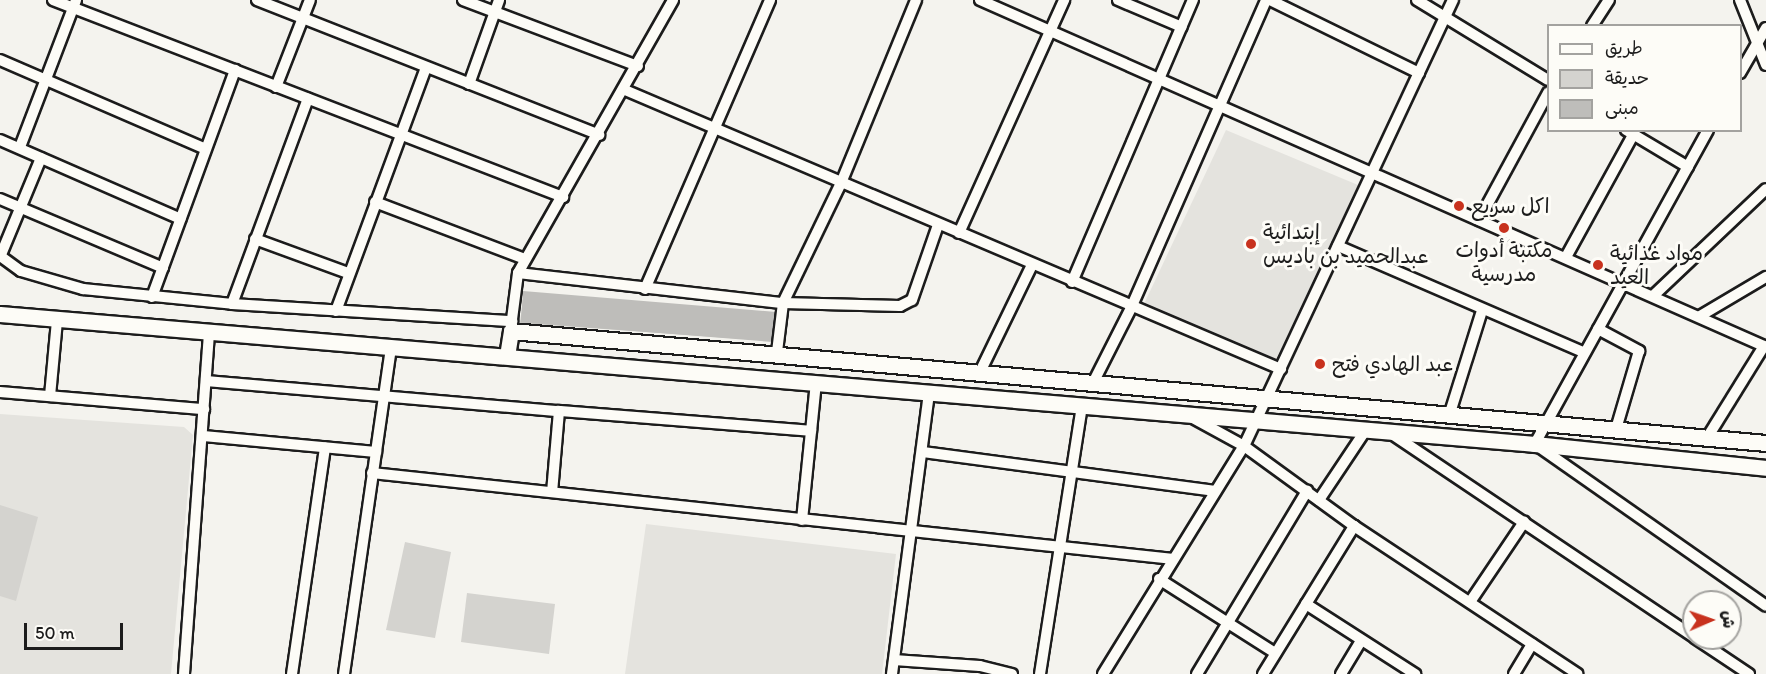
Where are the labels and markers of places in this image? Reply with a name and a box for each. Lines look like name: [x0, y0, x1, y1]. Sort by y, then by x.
place label: اكل سريع: [1471, 193, 1550, 219]
marker: اكل سريع: [1452, 199, 1466, 213]
place label: إبتدائية عبدالحميد بن باديس: [1263, 219, 1428, 269]
marker: مكتبة أدوات مدرسية: [1497, 221, 1511, 235]
marker: إبتدائية عبدالحميد بن باديس: [1244, 237, 1258, 251]
place label: مكتبة أدوات مدرسية: [1456, 237, 1552, 287]
place label: مواد غذائية العيد: [1610, 240, 1703, 290]
marker: مواد غذائية العيد: [1591, 258, 1605, 272]
place label: عبد الهادي فتح: [1332, 351, 1453, 377]
marker: عبد الهادي فتح: [1313, 357, 1327, 371]

